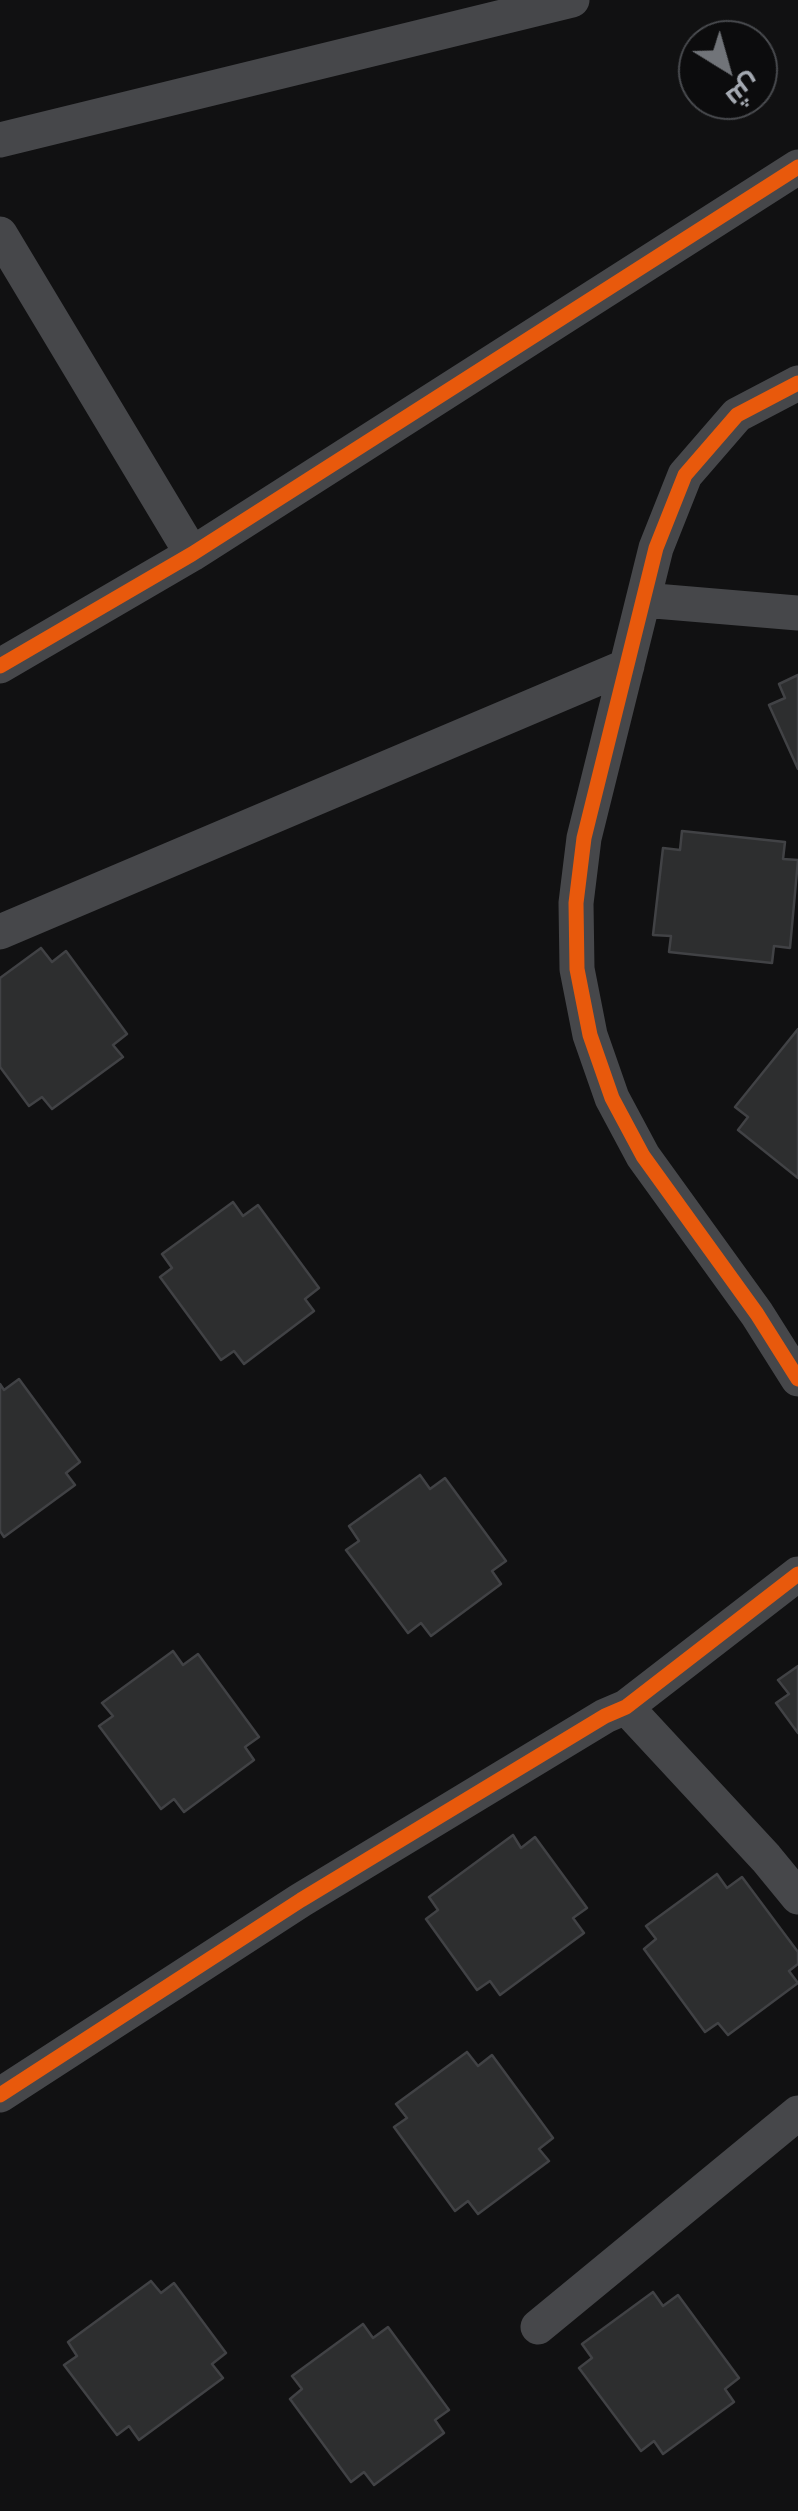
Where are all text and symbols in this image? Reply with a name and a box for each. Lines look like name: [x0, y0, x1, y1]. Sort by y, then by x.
north arrow: [678, 20, 778, 120]
text: ش: [719, 66, 771, 118]

